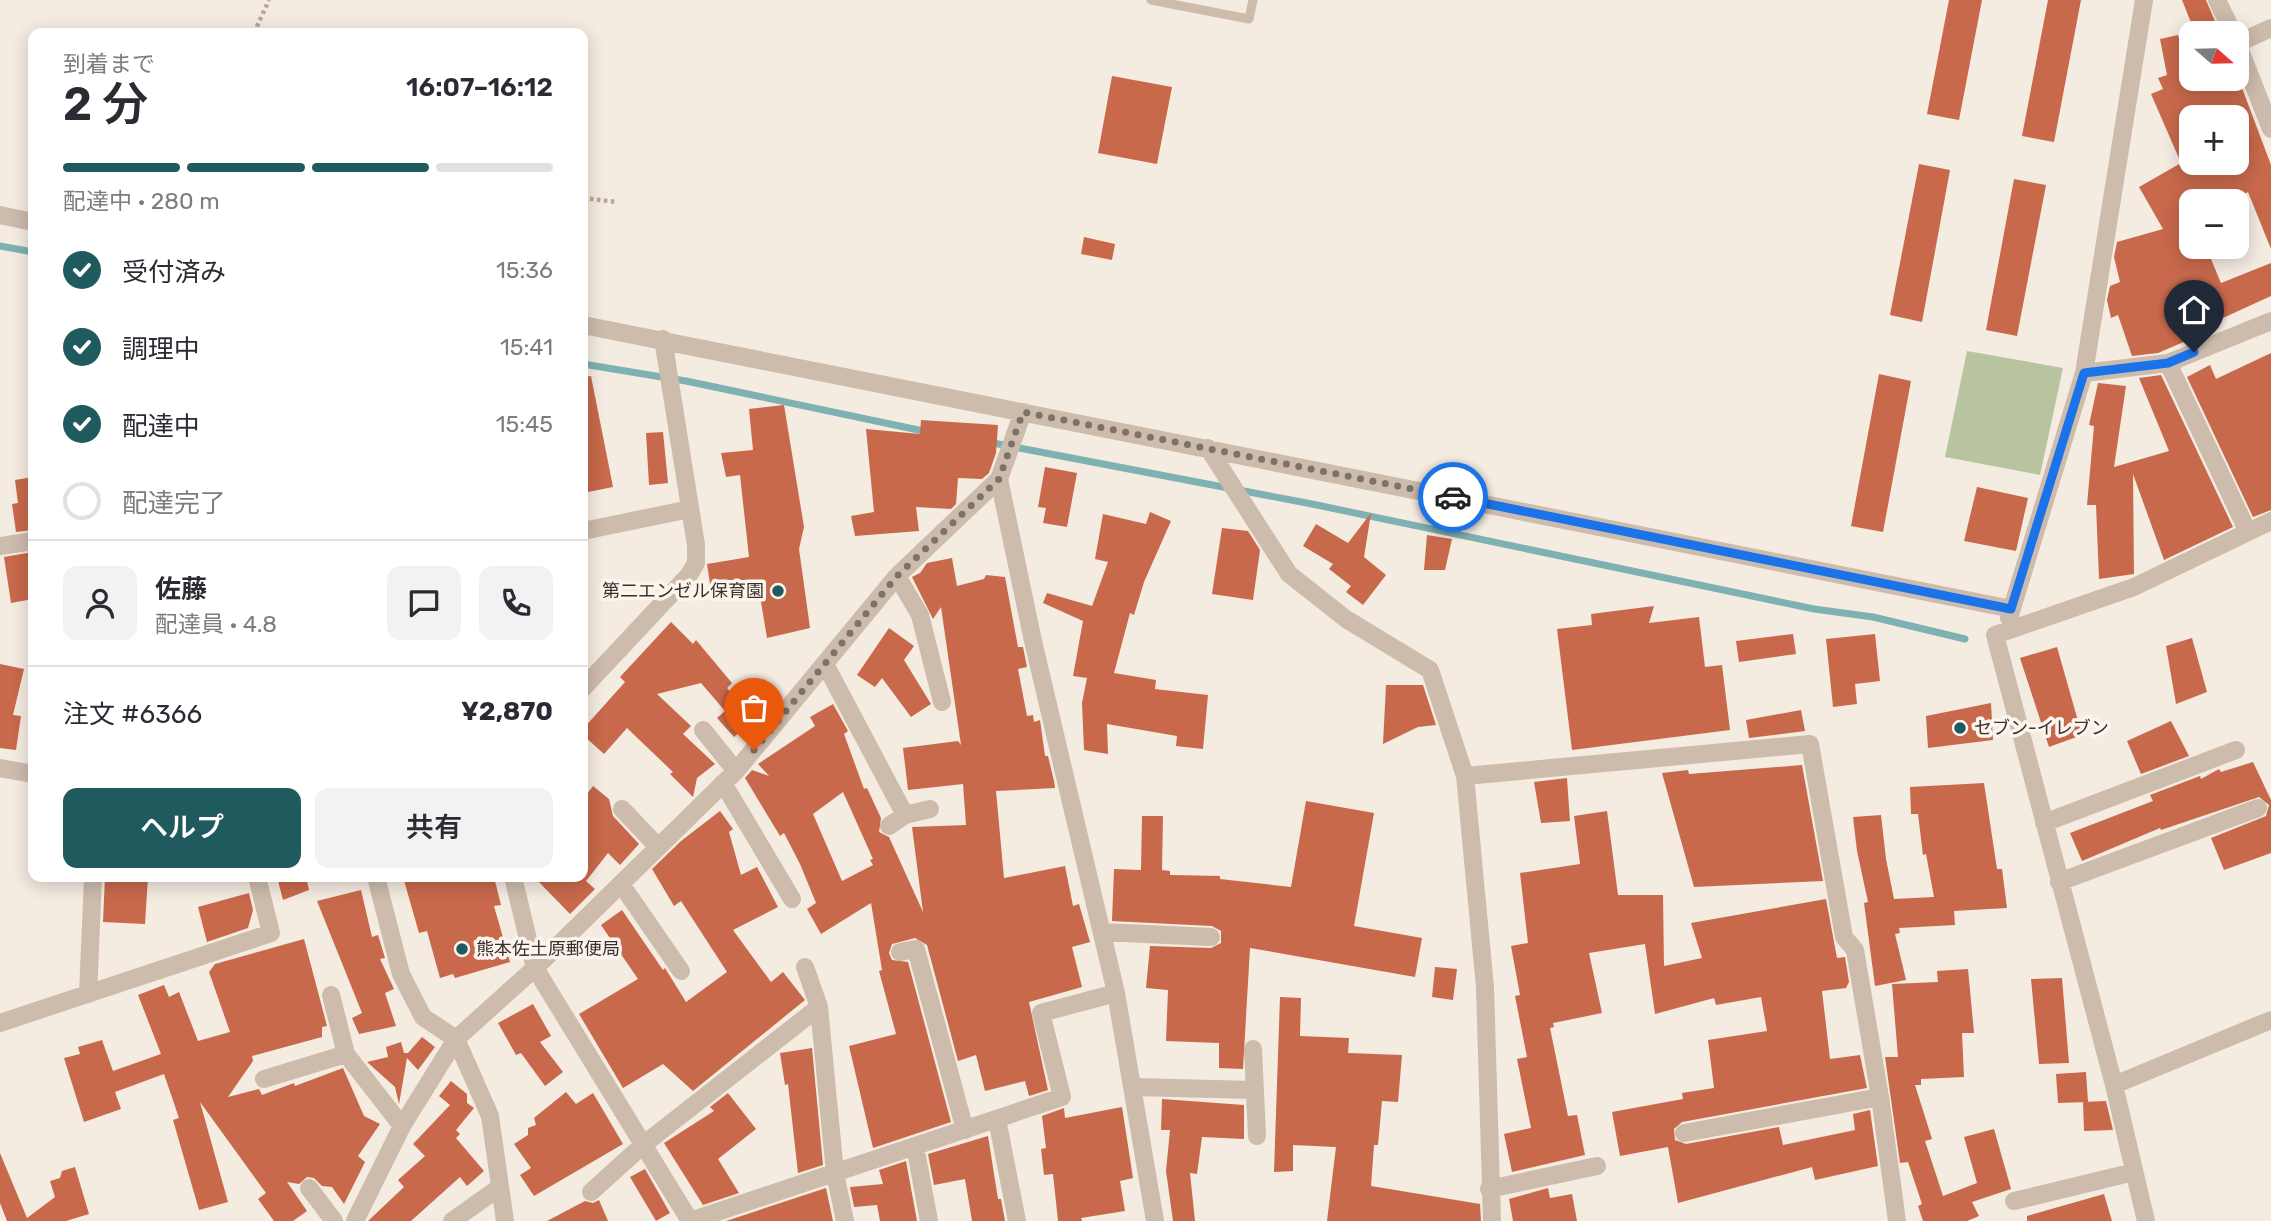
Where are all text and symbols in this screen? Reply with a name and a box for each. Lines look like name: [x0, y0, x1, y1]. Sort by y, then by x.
north arrow: [2179, 21, 2249, 91]
map controls: [2179, 21, 2249, 259]
text: 到着まで: [63, 50, 155, 78]
text: 16:07–16:12: [406, 72, 553, 103]
text: 2 分: [63, 77, 148, 132]
button: +: [2179, 105, 2249, 175]
text: 配達中 · 280 m: [63, 187, 220, 215]
button: −: [2179, 189, 2249, 259]
icon: check: [63, 251, 101, 289]
text: 15:36: [496, 256, 553, 284]
text: 受付済み: [122, 257, 226, 288]
pin: [2164, 280, 2224, 352]
icon: home: [2175, 291, 2213, 329]
icon: check: [63, 328, 101, 366]
text: 15:41: [500, 333, 553, 361]
text: 調理中: [122, 334, 200, 365]
icon: check: [63, 405, 101, 443]
text: 15:45: [496, 410, 553, 438]
text: 配達中: [122, 411, 200, 442]
courier: [1418, 462, 1488, 532]
icon: car: [1434, 478, 1472, 516]
text: 配達完了: [122, 488, 226, 519]
button: person: [63, 566, 137, 640]
button: chat: [387, 566, 461, 640]
button: phone: [479, 566, 553, 640]
text: 佐藤: [155, 574, 207, 605]
place label: 第二エンゼル保育園: [602, 580, 764, 602]
marker: 第二エンゼル保育園: [770, 583, 786, 599]
text: 配達員 · 4.8: [155, 610, 277, 638]
pin: [724, 678, 784, 750]
icon: bag: [735, 689, 773, 727]
text: ¥2,870: [461, 696, 553, 727]
text: 注文 #6366: [63, 699, 202, 730]
place label: セブン-イレブン: [1974, 717, 2109, 739]
marker: セブン-イレブン: [1952, 720, 1968, 736]
button: ヘルプ: [63, 788, 301, 868]
button: 共有: [315, 788, 553, 868]
place label: 熊本佐土原郵便局: [476, 938, 620, 960]
marker: 熊本佐土原郵便局: [454, 941, 470, 957]

